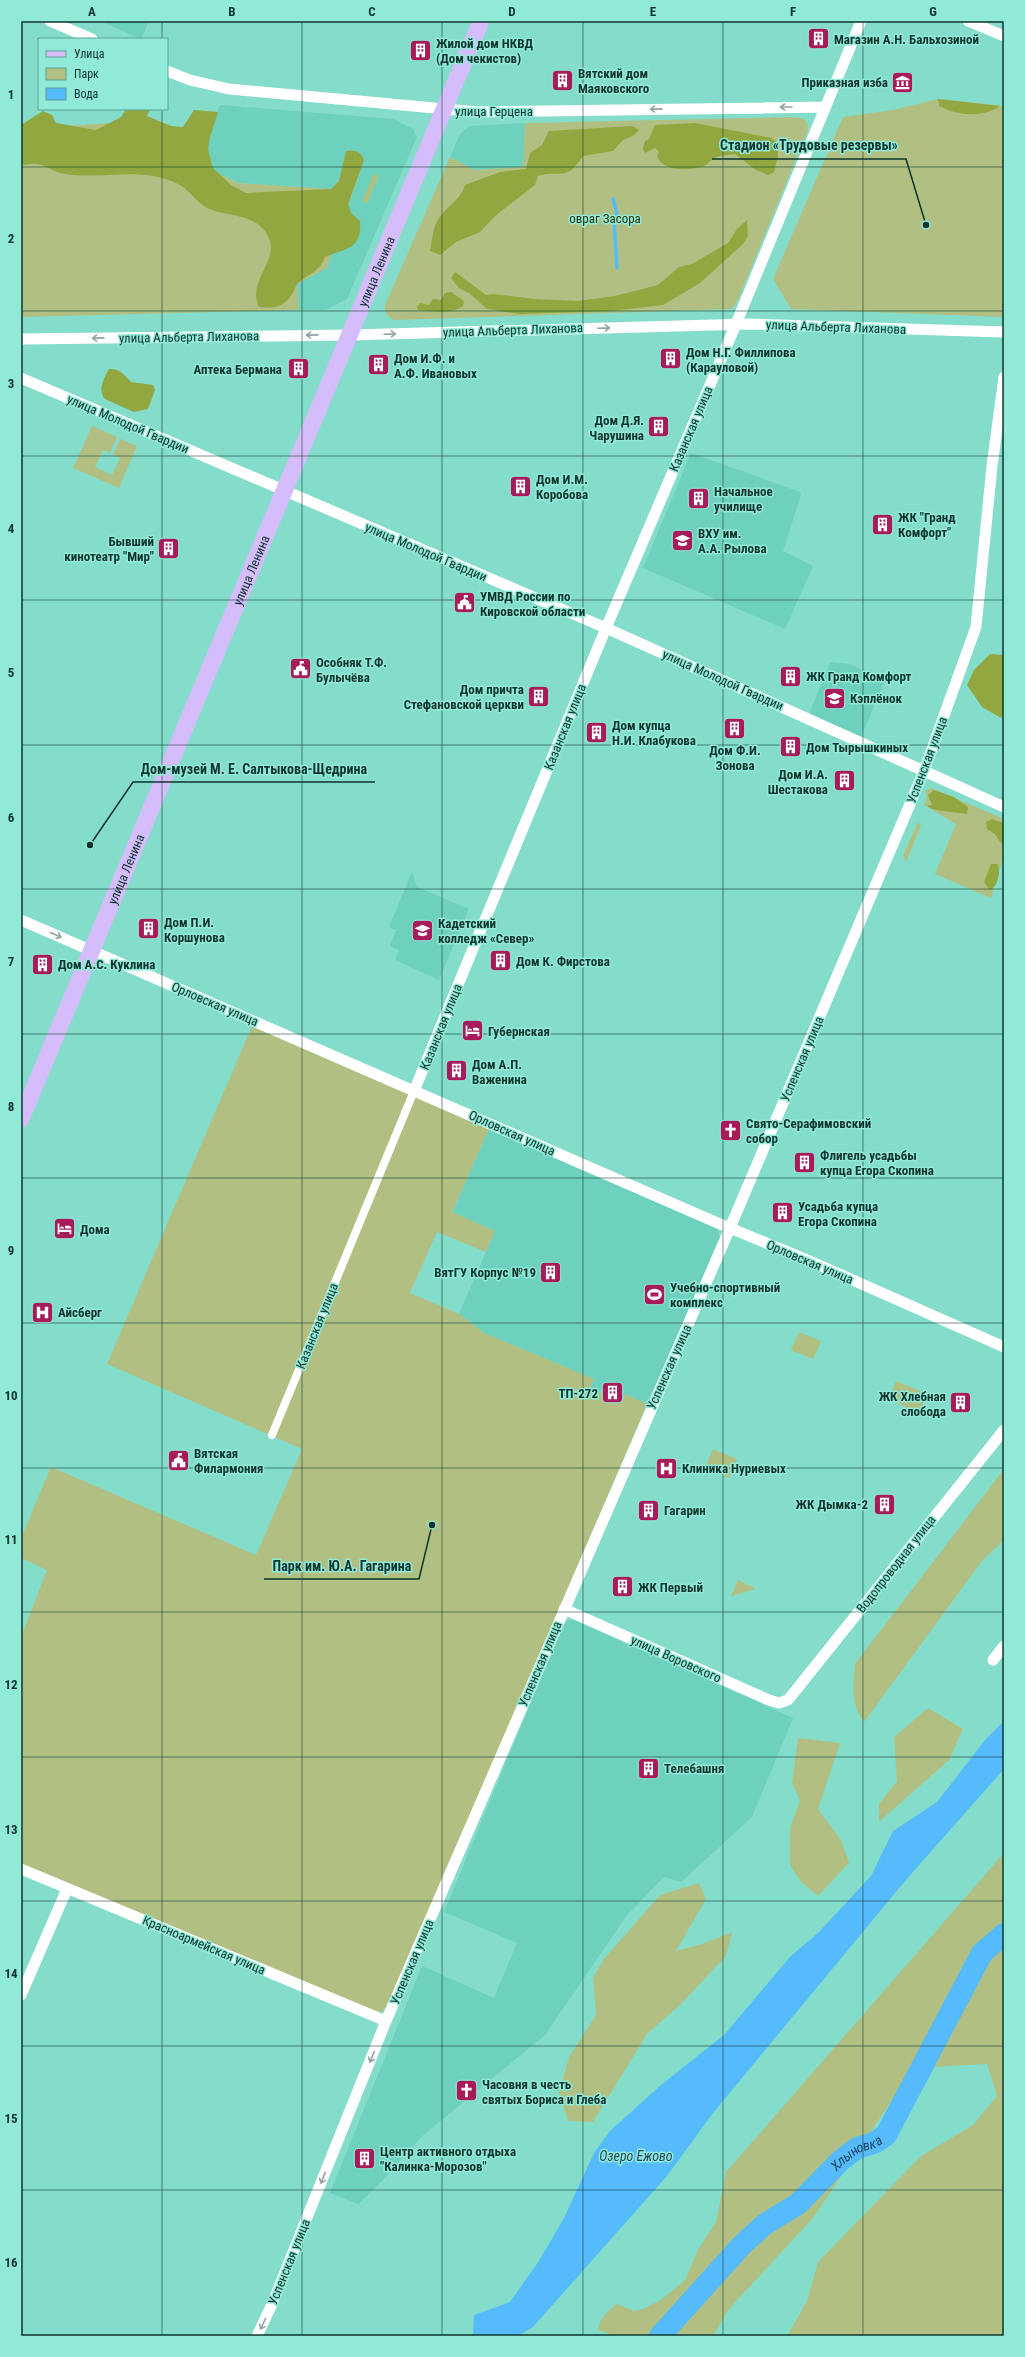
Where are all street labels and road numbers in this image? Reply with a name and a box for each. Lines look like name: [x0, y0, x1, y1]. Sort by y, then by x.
street label: улица Герцена: [455, 104, 533, 119]
street label: улица Ленина: [355, 234, 397, 309]
street label: улица Альберта Лиханова: [766, 317, 906, 337]
street label: улица Альберта Лиханова: [443, 320, 583, 340]
street label: улица Альберта Лиханова: [119, 328, 259, 346]
street label: Казанская улица: [666, 384, 716, 474]
street label: улица Молодой Гвардии: [65, 392, 191, 456]
street label: улица Молодой Гвардии: [363, 520, 489, 584]
street label: улица Ленина: [230, 533, 272, 608]
street label: улица Молодой Гвардии: [660, 647, 786, 713]
street label: Казанская улица: [541, 682, 589, 772]
street label: Успенская улица: [904, 715, 950, 805]
street label: улица Ленина: [104, 832, 147, 906]
street label: Орловская улица: [169, 979, 261, 1029]
street label: Казанская улица: [417, 982, 465, 1072]
street label: Успенская улица: [777, 1014, 827, 1104]
street label: Орловская улица: [466, 1107, 558, 1159]
street label: Орловская улица: [764, 1237, 856, 1287]
street label: Казанская улица: [293, 1281, 341, 1371]
street label: Успенская улица: [644, 1322, 694, 1412]
street label: Водопроводная улица: [853, 1512, 939, 1616]
street label: Успенская улица: [515, 1619, 565, 1709]
street label: улица Воровского: [628, 1632, 724, 1686]
street label: Красноармейская улица: [140, 1912, 268, 1978]
street label: Успенская улица: [387, 1917, 437, 2007]
street label: Успенская улица: [265, 2217, 313, 2307]

